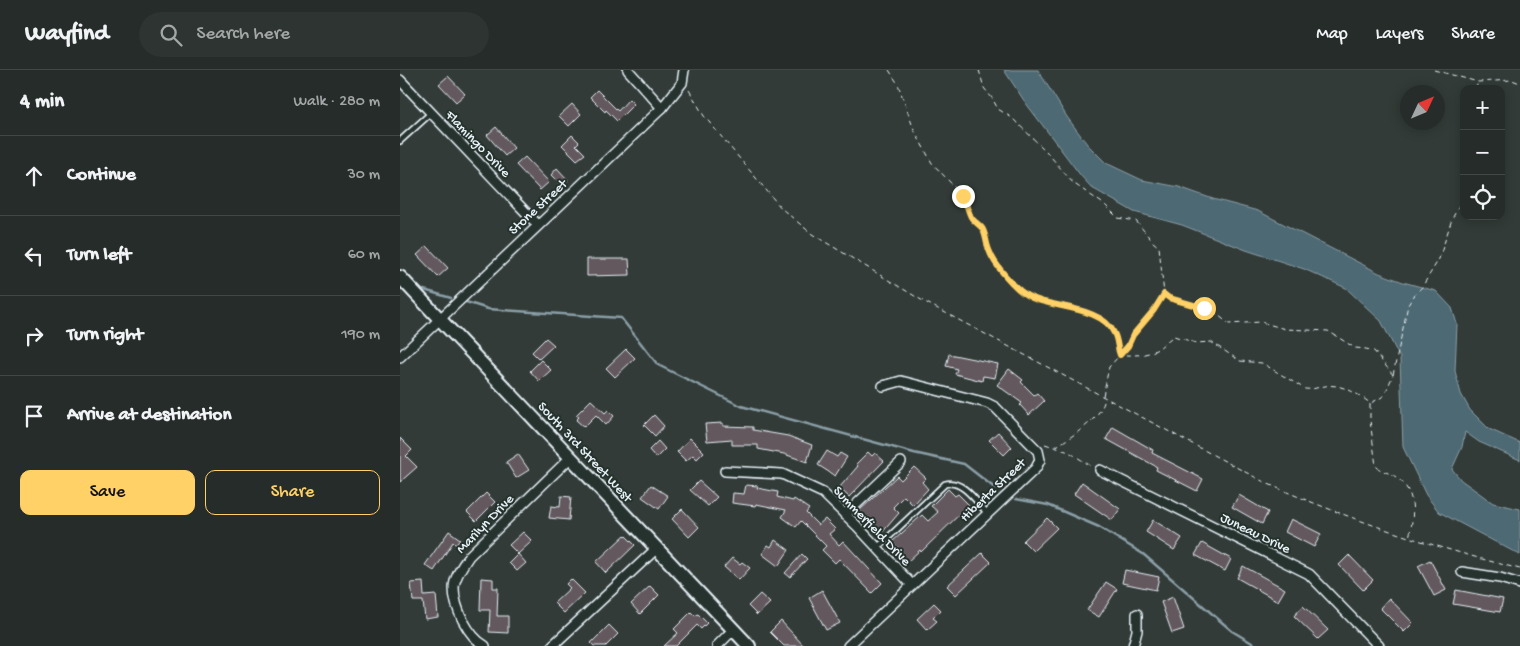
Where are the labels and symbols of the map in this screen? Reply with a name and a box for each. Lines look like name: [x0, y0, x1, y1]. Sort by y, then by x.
north arrow: [1400, 85, 1445, 130]
street label: Flamingo Drive: [440, 107, 514, 182]
street label: Stone Street: [506, 176, 573, 239]
route end: [952, 185, 975, 208]
route start: [1193, 297, 1216, 320]
street label: South 3rd Street West: [533, 399, 636, 507]
street label: Hiberta Street: [957, 454, 1031, 526]
street label: Summerfield Drive: [829, 483, 914, 571]
street label: Marilyn Drive: [453, 491, 519, 558]
street label: Juneau Drive: [1217, 510, 1293, 559]

